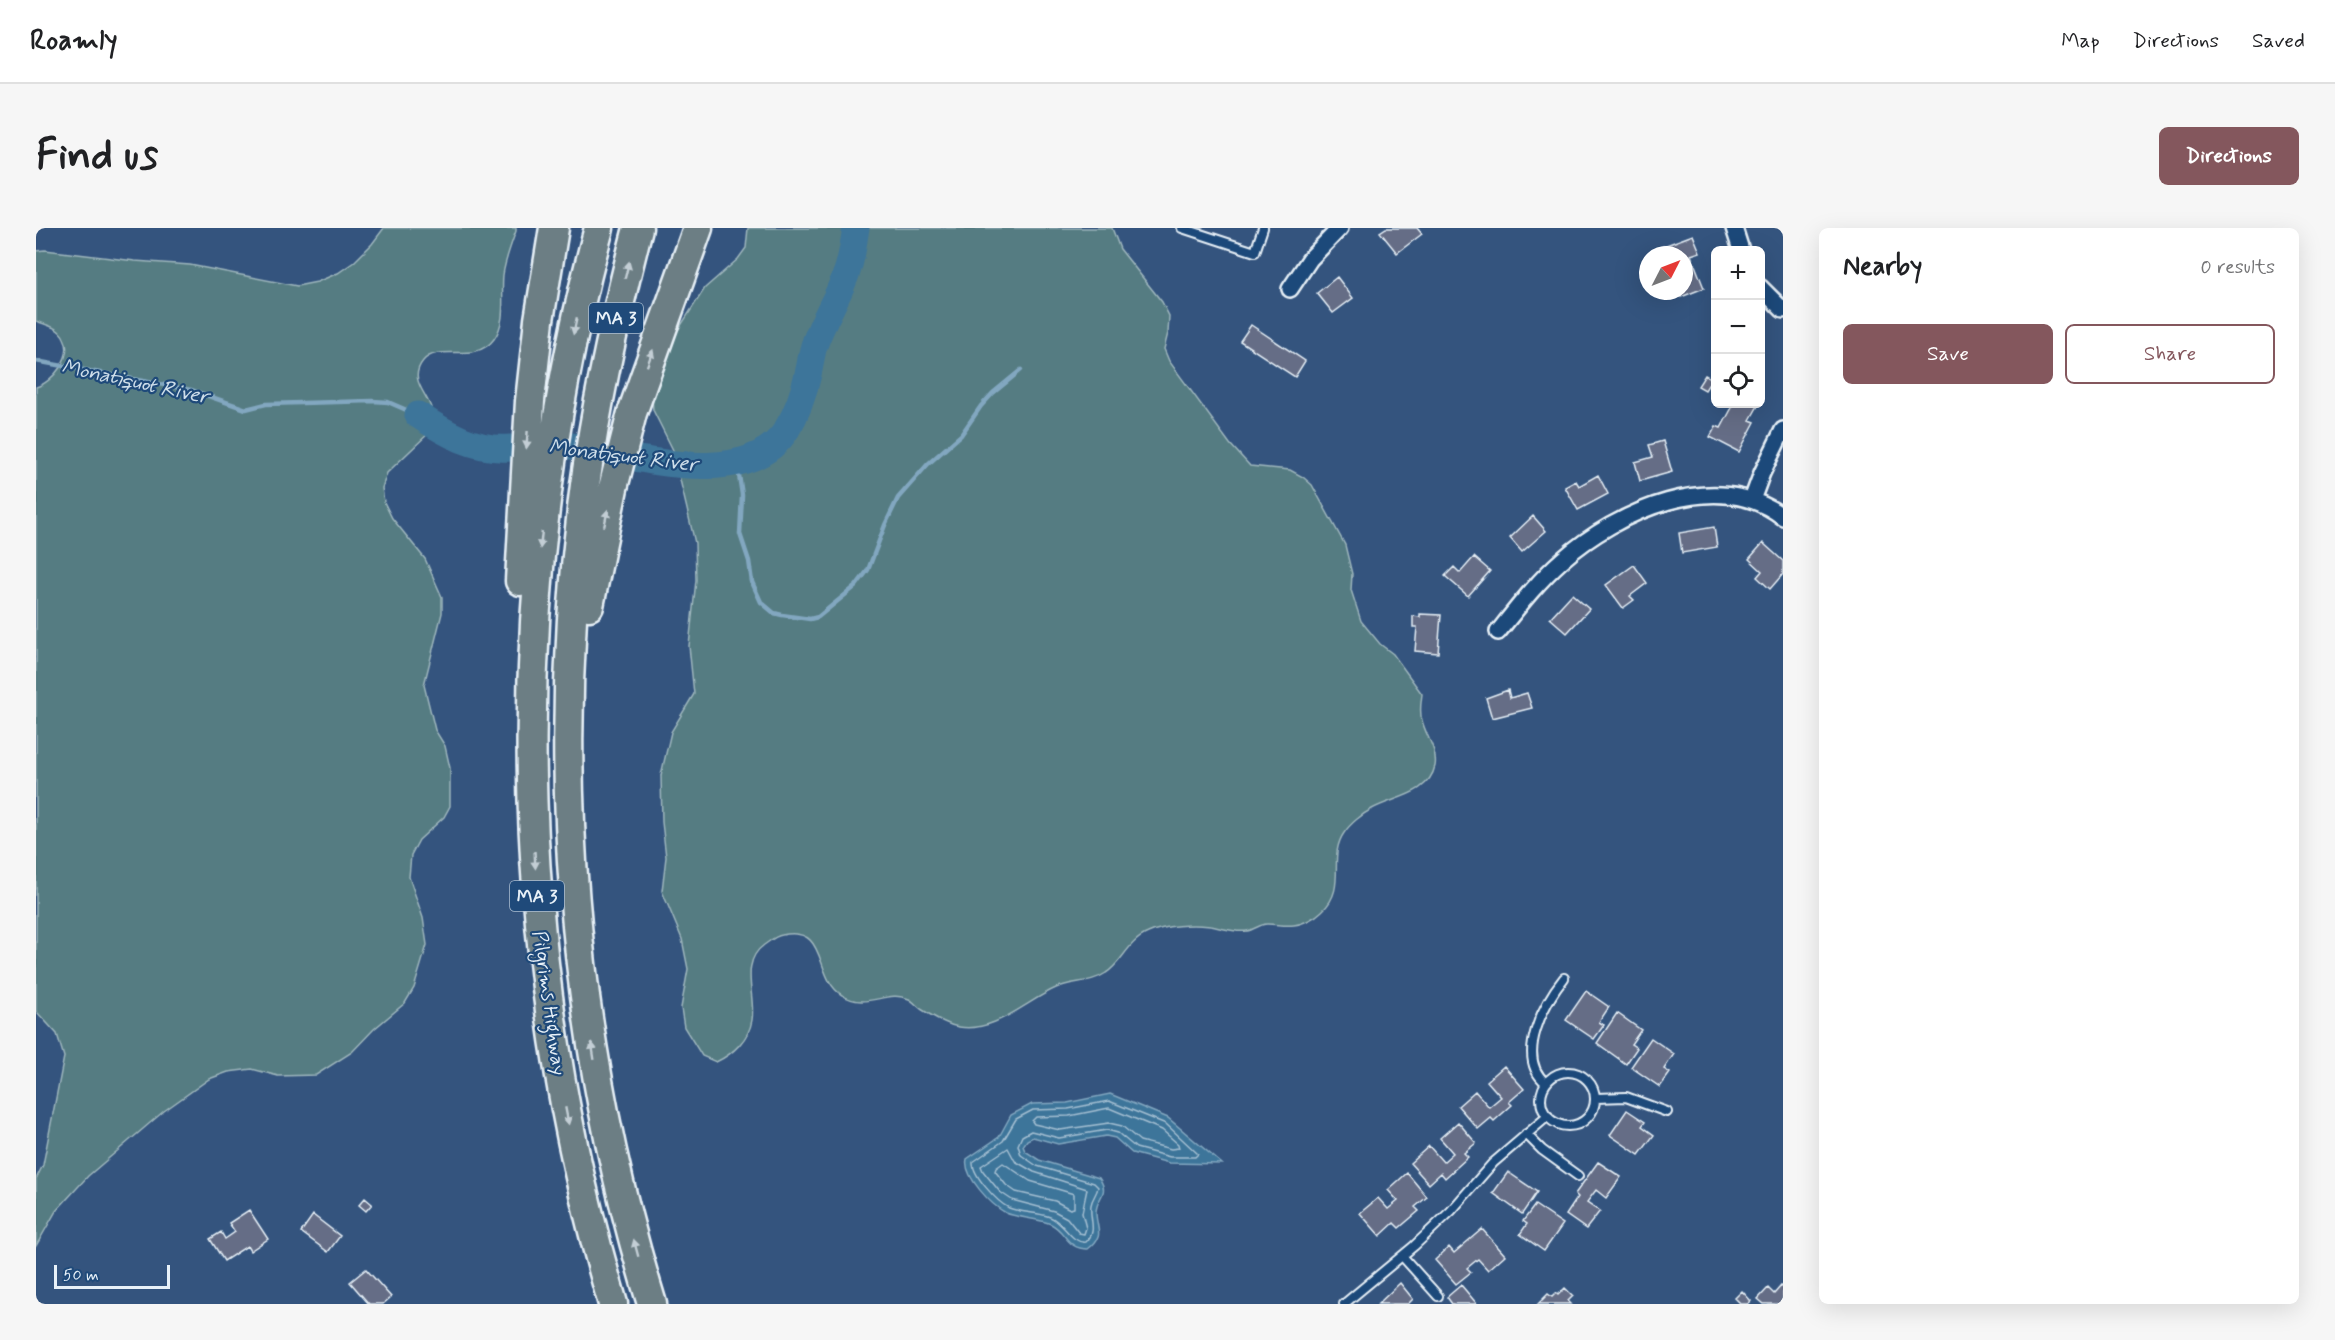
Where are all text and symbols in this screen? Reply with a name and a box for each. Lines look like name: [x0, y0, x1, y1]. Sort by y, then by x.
text: Roamly: [30, 23, 118, 60]
text: Map: [2061, 27, 2100, 55]
text: Directions: [2133, 27, 2219, 55]
text: Saved: [2252, 27, 2305, 55]
button: Directions: [2159, 127, 2299, 185]
text: Find us: [36, 129, 158, 184]
north arrow: [1639, 246, 1693, 300]
map controls: [1711, 246, 1765, 408]
button: +: [1711, 246, 1765, 300]
text: Nearby: [1843, 250, 1922, 284]
text: 0 results: [2201, 254, 2275, 281]
one-way arrow: [623, 261, 633, 279]
button: −: [1711, 300, 1765, 354]
road number: MA 3: [589, 303, 643, 333]
one-way arrow: [570, 316, 580, 335]
button: Save: [1843, 324, 2053, 384]
button: Share: [2065, 324, 2275, 384]
one-way arrow: [646, 348, 656, 366]
water label: Monatiquot River: [59, 353, 214, 412]
button: locate: [1711, 354, 1765, 408]
one-way arrow: [522, 431, 532, 450]
water label: Monatiquot River: [547, 433, 702, 479]
one-way arrow: [602, 509, 612, 528]
one-way arrow: [536, 530, 546, 549]
one-way arrow: [530, 851, 540, 870]
road number: MA 3: [510, 881, 564, 911]
street label: Pilgrims Highway: [523, 929, 572, 1077]
one-way arrow: [589, 1041, 598, 1060]
one-way arrow: [563, 1107, 572, 1126]
one-way arrow: [630, 1239, 640, 1257]
scale bar: [54, 1262, 170, 1290]
text: 50 m: [63, 1265, 99, 1286]

